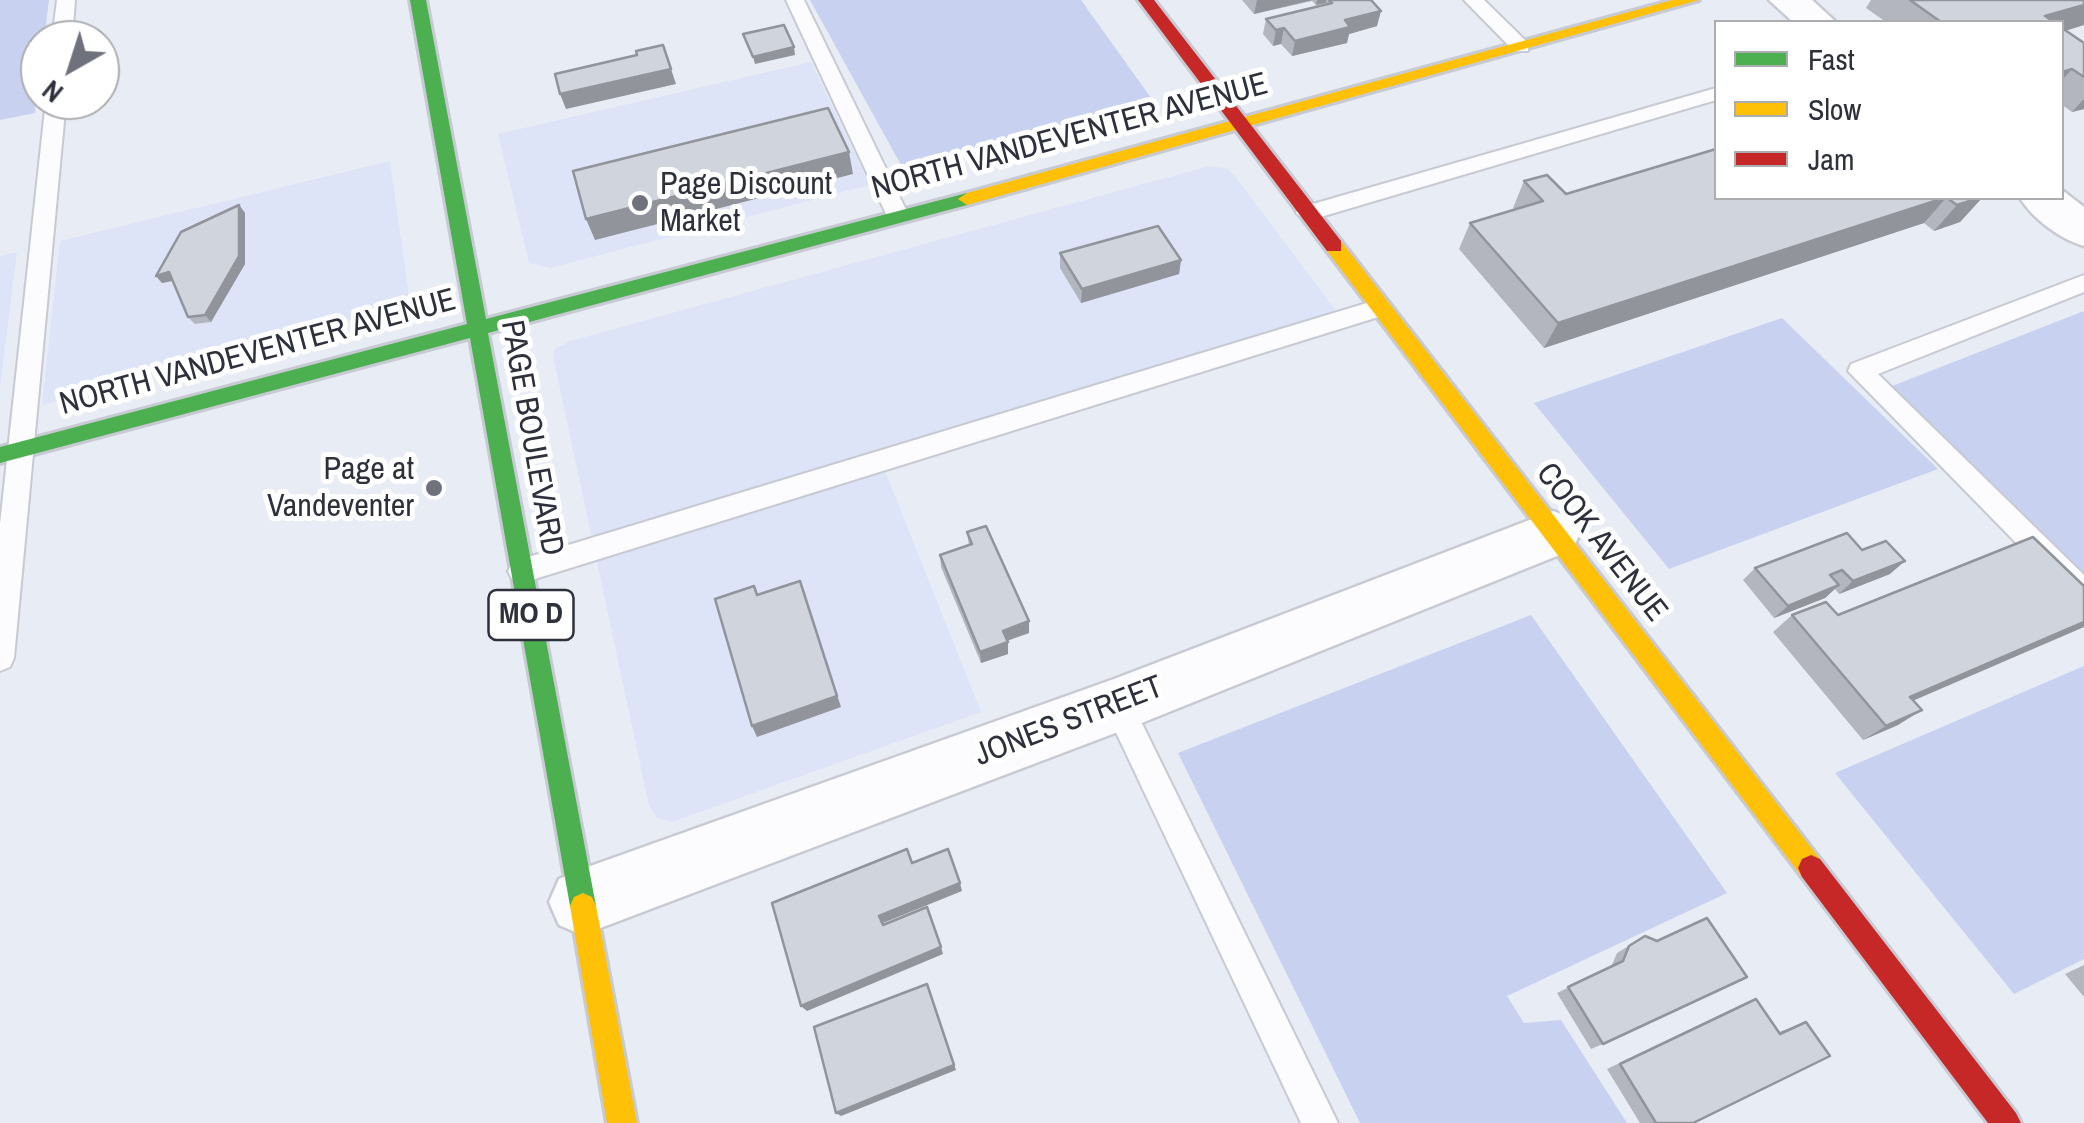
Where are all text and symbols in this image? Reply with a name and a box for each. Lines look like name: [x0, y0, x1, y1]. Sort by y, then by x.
north arrow: [20, 20, 120, 120]
legend: [1714, 20, 2064, 200]
text: Fast: [1808, 39, 1855, 79]
street label: NORTH VANDEVENTER AVENUE: [868, 66, 1272, 208]
text: N: [34, 72, 71, 112]
text: Slow: [1808, 89, 1861, 129]
text: Jam: [1808, 139, 1854, 179]
place label: Page Discount Market: [660, 166, 832, 241]
marker: Page Discount Market: [629, 192, 651, 214]
street label: NORTH VANDEVENTER AVENUE: [56, 282, 460, 424]
street label: PAGE BOULEVARD: [491, 317, 571, 559]
place label: Page at Vandeventer: [267, 451, 414, 526]
street label: COOK AVENUE: [1527, 456, 1675, 630]
marker: Page at Vandeventer: [423, 477, 445, 499]
road number: MO D: [488, 590, 574, 640]
street label: JONES STREET: [970, 669, 1168, 775]

